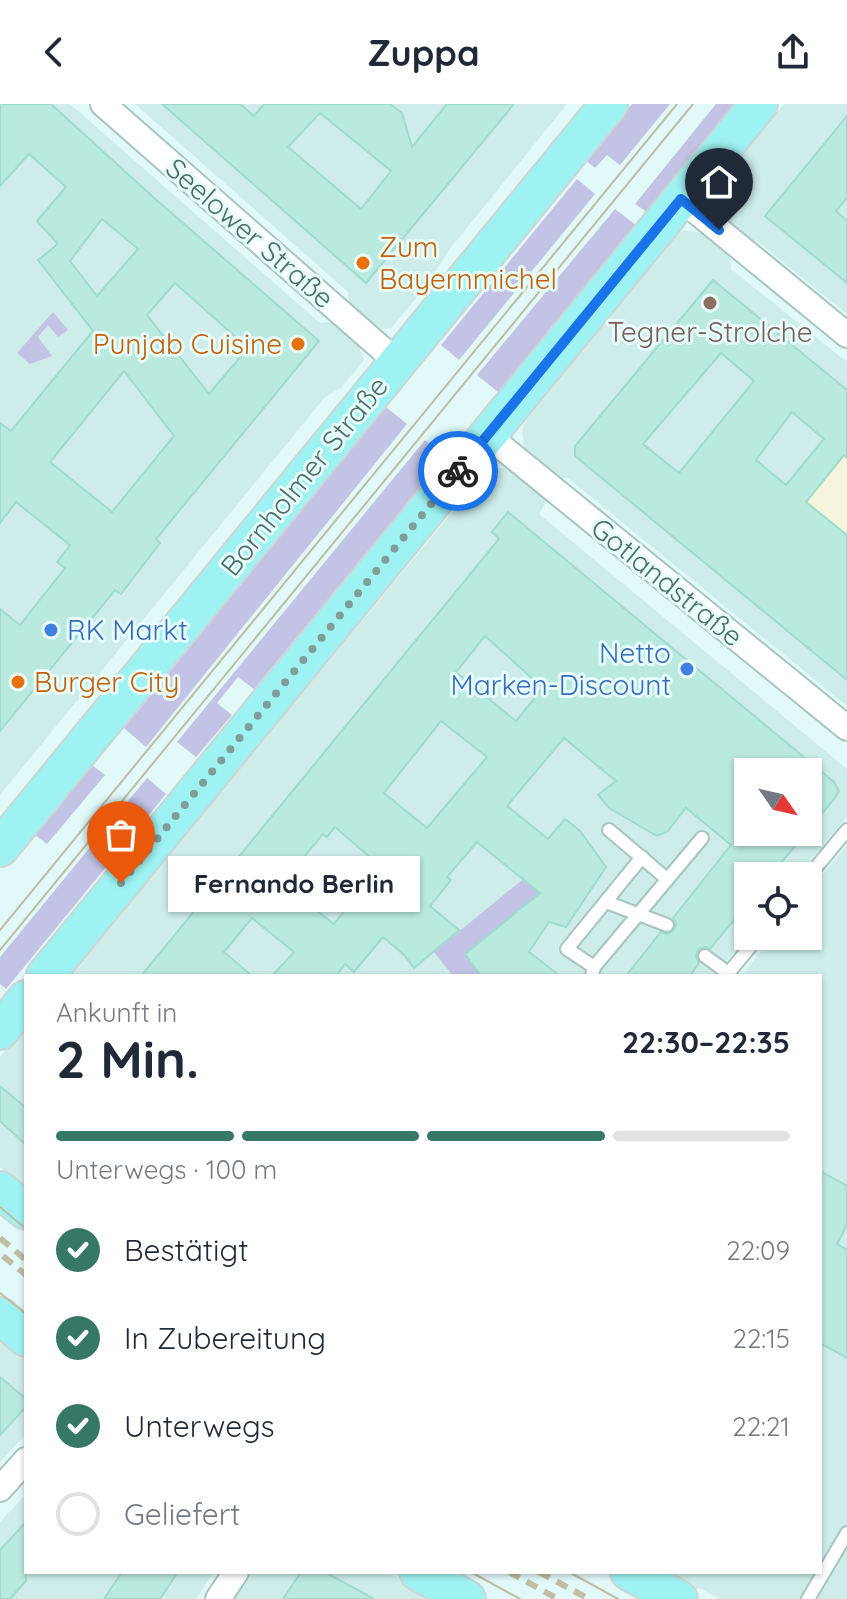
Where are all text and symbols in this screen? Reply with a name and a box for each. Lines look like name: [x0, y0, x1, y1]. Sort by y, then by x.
icon: back: [32, 30, 76, 74]
text: Zuppa: [367, 30, 480, 75]
icon: share: [771, 30, 815, 74]
pin: [685, 148, 753, 230]
street label: Seelower Straße: [159, 150, 342, 315]
icon: home: [697, 160, 741, 204]
place label: Zum Bayernmichel: [379, 229, 557, 296]
marker: Zum Bayernmichel: [354, 254, 372, 272]
marker: Tegner-Strolche: [701, 294, 719, 312]
place label: Tegner-Strolche: [607, 314, 813, 349]
place label: Punjab Cuisine: [93, 326, 282, 361]
marker: Punjab Cuisine: [289, 335, 307, 353]
street label: Bornholmer Straße: [212, 369, 395, 582]
courier: [418, 431, 498, 511]
icon: bike: [436, 449, 480, 493]
street label: Gotlandstraße: [584, 510, 750, 654]
place label: RK Markt: [67, 612, 188, 647]
marker: RK Markt: [42, 621, 60, 639]
place label: Netto Marken-Discount: [451, 635, 671, 702]
marker: Netto Marken-Discount: [678, 660, 696, 678]
place label: Burger City: [34, 664, 179, 699]
marker: Burger City: [9, 673, 27, 691]
north arrow: [734, 758, 822, 846]
map controls: [734, 758, 822, 950]
pin: [87, 801, 155, 883]
icon: bag: [99, 813, 143, 857]
callout: Fernando Berlin: [169, 855, 421, 911]
button: locate: [734, 862, 822, 950]
text: Fernando Berlin: [194, 867, 394, 900]
text: Ankunft in: [56, 996, 177, 1029]
text: 22:30–22:35: [622, 1023, 790, 1061]
text: 2 Min.: [56, 1026, 199, 1091]
text: Unterwegs · 100 m: [56, 1153, 277, 1186]
icon: check: [56, 1228, 100, 1272]
text: Bestätigt: [124, 1231, 248, 1269]
text: 22:09: [726, 1234, 790, 1267]
icon: check: [56, 1316, 100, 1360]
text: In Zubereitung: [124, 1319, 326, 1357]
text: 22:15: [733, 1322, 790, 1355]
icon: check: [56, 1404, 100, 1448]
text: Unterwegs: [124, 1407, 275, 1445]
text: 22:21: [732, 1410, 790, 1443]
text: Geliefert: [124, 1495, 240, 1533]

